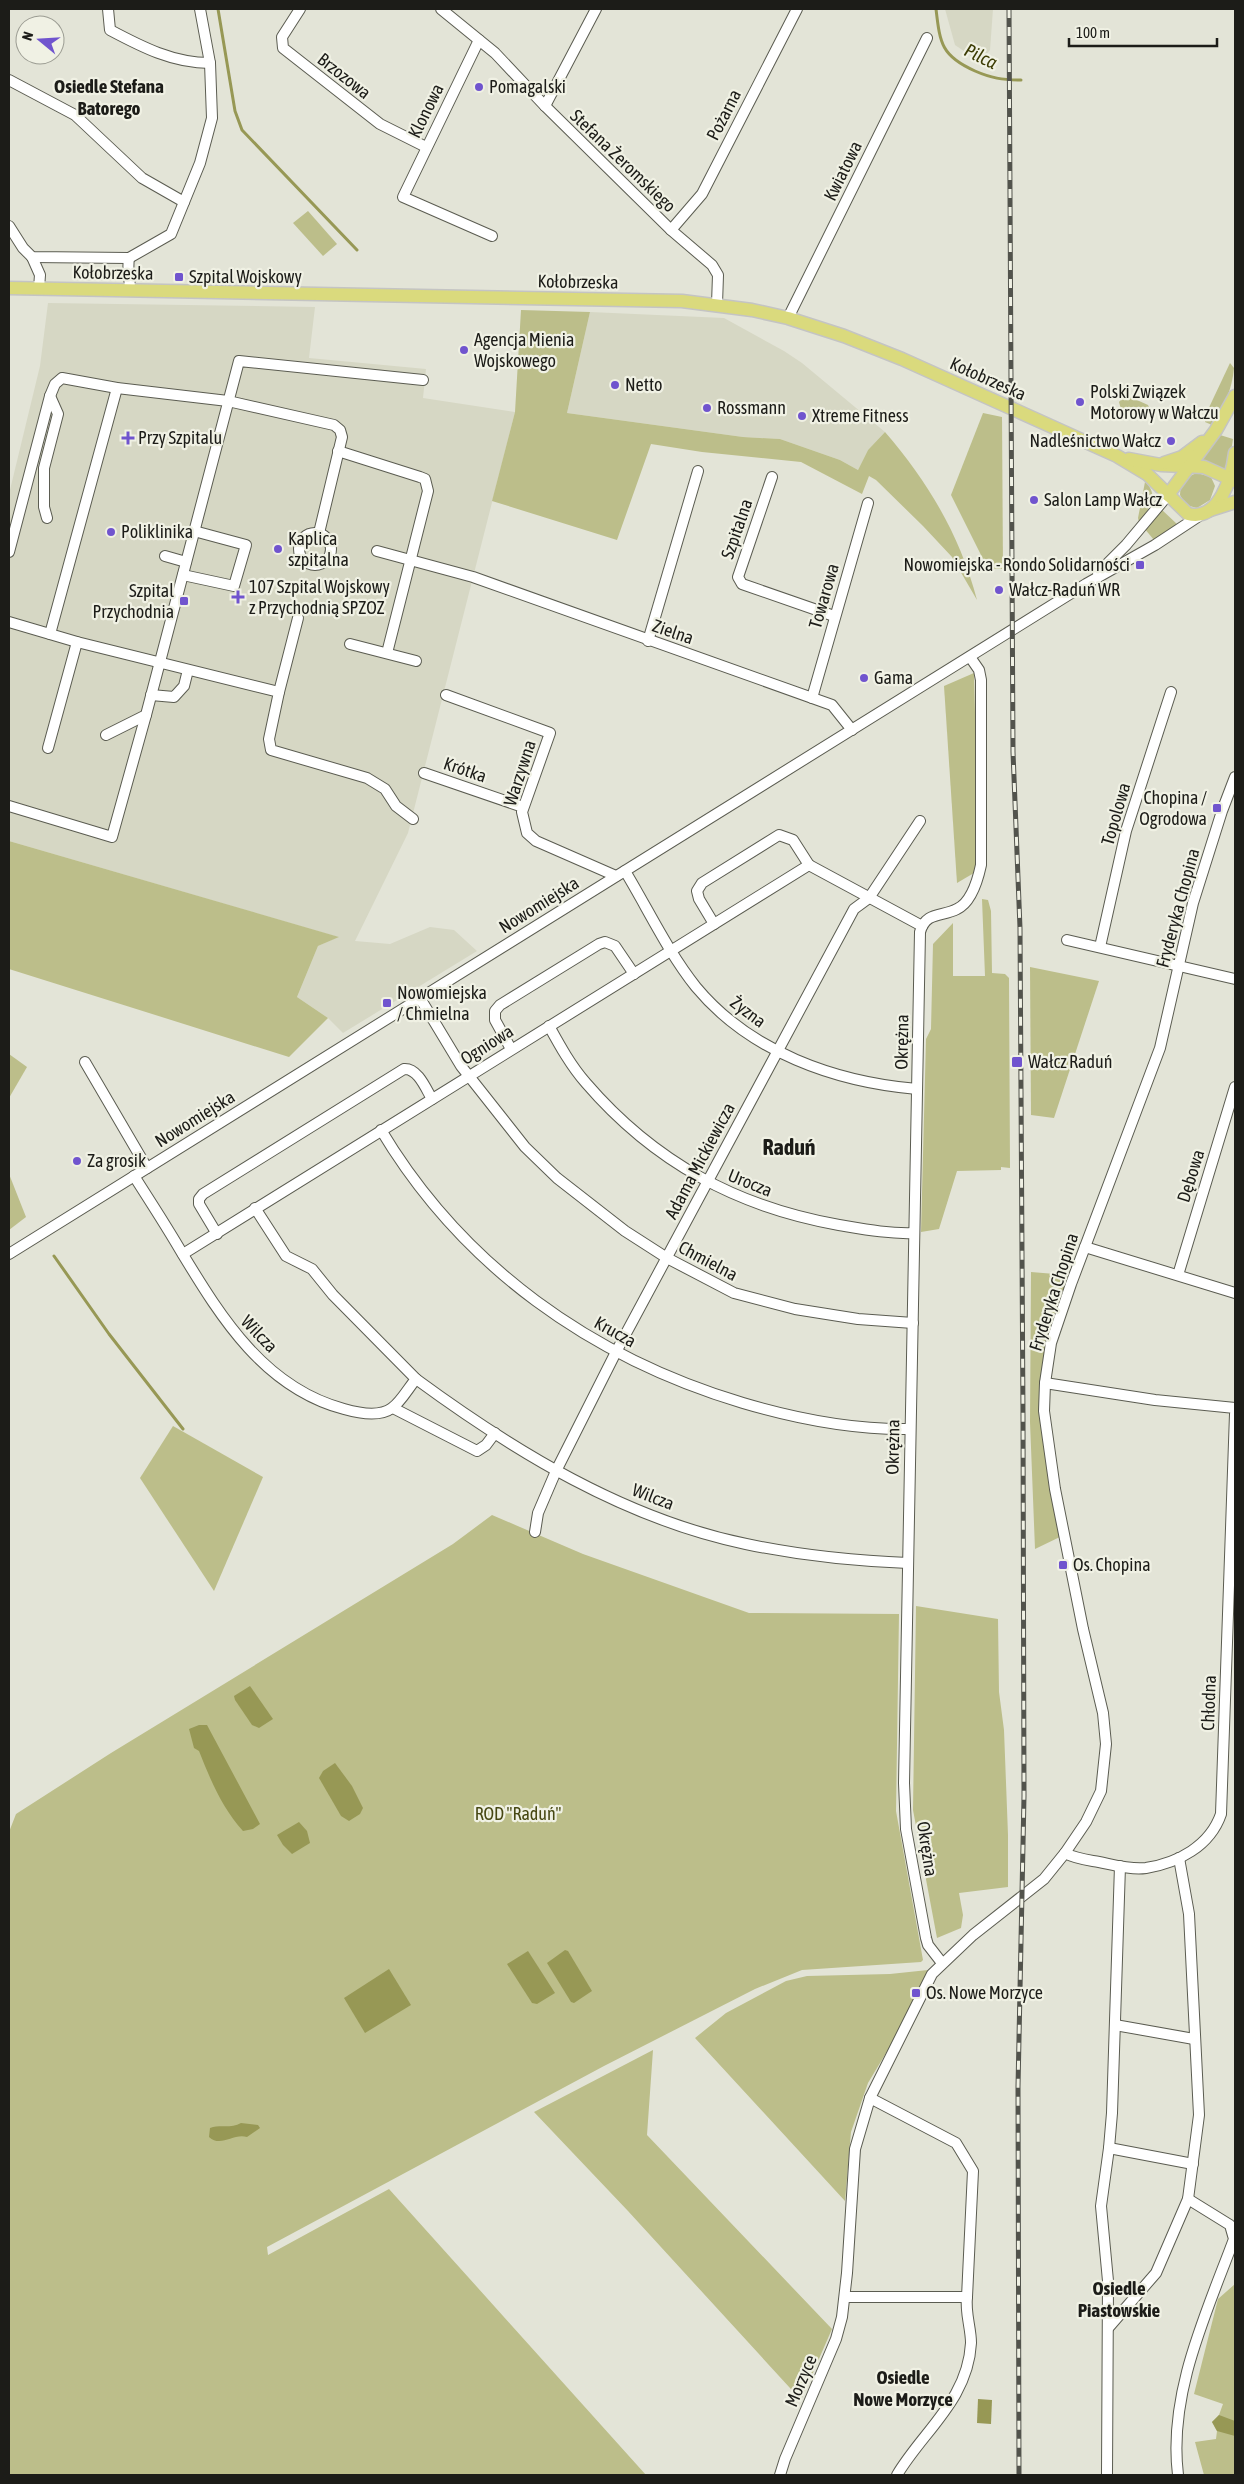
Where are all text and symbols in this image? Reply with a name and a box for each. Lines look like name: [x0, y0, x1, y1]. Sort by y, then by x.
north arrow: [15, 15, 65, 65]
scale bar: [1069, 15, 1216, 47]
text: 100 m: [1076, 24, 1110, 41]
text: N: [19, 30, 37, 42]
water label: Pilca: [961, 39, 1001, 73]
street label: Brzozowa: [313, 48, 375, 103]
district label: Osiedle Stefana Batorego: [54, 75, 164, 119]
place label: Pomagalski: [489, 76, 566, 97]
street label: Klonowa: [403, 80, 448, 141]
marker: Pomagalski: [473, 81, 485, 93]
street label: Pożarna: [702, 86, 745, 144]
street label: Stefana Żeromskiego: [566, 105, 680, 216]
street label: Kwiatowa: [819, 138, 866, 204]
street label: Kołobrzeska: [72, 261, 154, 284]
place label: Szpital Wojskowy: [189, 266, 302, 287]
street label: Kołobrzeska: [537, 270, 619, 293]
marker: Szpital Wojskowy: [173, 271, 185, 283]
place label: Agencja Mienia Wojskowego: [474, 329, 574, 371]
marker: Agencja Mienia Wojskowego: [458, 344, 470, 356]
street label: Kołobrzeska: [947, 352, 1029, 405]
place label: Netto: [625, 374, 662, 395]
marker: Netto: [609, 379, 621, 391]
place label: Polski Związek Motorowy w Wałczu: [1090, 381, 1219, 423]
marker: Polski Związek Motorowy w Wałczu: [1074, 396, 1086, 408]
place label: Rossmann: [717, 397, 786, 418]
marker: Rossmann: [701, 402, 713, 414]
place label: Xtreme Fitness: [812, 405, 909, 426]
marker: Xtreme Fitness: [796, 410, 808, 422]
place label: Przy Szpitalu: [138, 427, 222, 448]
place label: Nadleśnictwo Wałcz: [1030, 430, 1162, 451]
marker: Przy Szpitalu: [122, 432, 134, 444]
marker: Nadleśnictwo Wałcz: [1165, 435, 1177, 447]
place label: Salon Lamp Wałcz: [1044, 489, 1163, 510]
marker: Salon Lamp Wałcz: [1028, 494, 1040, 506]
street label: Szpitalna: [716, 496, 757, 562]
place label: Poliklinika: [121, 521, 193, 542]
marker: Poliklinika: [105, 526, 117, 538]
place label: Kaplica szpitalna: [288, 528, 349, 570]
marker: Kaplica szpitalna: [272, 543, 284, 555]
place label: Nowomiejska - Rondo Solidarności: [903, 554, 1130, 575]
marker: Nowomiejska - Rondo Solidarności: [1134, 559, 1146, 571]
street label: Towarowa: [804, 561, 843, 631]
place label: 107 Szpital Wojskowy z Przychodnią SPZOZ: [249, 576, 390, 618]
place label: Wałcz-Raduń WR: [1009, 579, 1120, 600]
place label: Szpital Przychodnia: [93, 580, 174, 622]
marker: Wałcz-Raduń WR: [993, 584, 1005, 596]
marker: 107 Szpital Wojskowy z Przychodnią SPZOZ: [231, 590, 245, 604]
marker: Szpital Przychodnia: [178, 595, 190, 607]
street label: Zielna: [650, 615, 697, 648]
place label: Gama: [874, 667, 913, 688]
marker: Gama: [858, 672, 870, 684]
street label: Warzywna: [499, 737, 540, 808]
street label: Krótka: [441, 752, 489, 787]
street label: Topolowa: [1097, 780, 1134, 848]
place label: Chopina / Ogrodowa: [1139, 787, 1207, 829]
marker: Chopina / Ogrodowa: [1211, 802, 1223, 814]
street label: Fryderyka Chopina: [1151, 846, 1204, 970]
street label: Nowomiejska: [495, 872, 582, 937]
place label: Nowomiejska / Chmielna: [397, 982, 487, 1024]
street label: Żyzna: [726, 991, 770, 1032]
marker: Nowomiejska / Chmielna: [381, 997, 393, 1009]
street label: Okrężna: [891, 1014, 912, 1070]
street label: Ogniowa: [456, 1020, 517, 1069]
place label: Wałcz Raduń: [1028, 1051, 1112, 1072]
marker: Wałcz Raduń: [1010, 1055, 1024, 1069]
street label: Nowomiejska: [151, 1086, 238, 1151]
street label: Adama Mickiewicza: [660, 1099, 739, 1222]
district label: Raduń: [763, 1134, 815, 1160]
street label: Dębowa: [1173, 1147, 1208, 1205]
place label: Za grosik: [87, 1150, 146, 1171]
marker: Za grosik: [71, 1155, 83, 1167]
street label: Urocza: [725, 1164, 775, 1201]
street label: Fryderyka Chopina: [1025, 1230, 1082, 1353]
street label: Chmielna: [675, 1236, 741, 1285]
street label: Wilcza: [237, 1311, 282, 1357]
street label: Krucza: [591, 1312, 640, 1351]
street label: Okrężna: [882, 1419, 903, 1475]
street label: Wilcza: [629, 1479, 677, 1514]
place label: Os. Chopina: [1073, 1554, 1151, 1575]
marker: Os. Chopina: [1057, 1559, 1069, 1571]
street label: Chłodna: [1197, 1675, 1220, 1731]
park label: ROD "Raduń": [475, 1803, 561, 1824]
street label: Okrężna: [913, 1820, 942, 1878]
place label: Os. Nowe Morzyce: [926, 1982, 1043, 2003]
marker: Os. Nowe Morzyce: [910, 1987, 922, 1999]
district label: Osiedle Piastowskie: [1078, 2277, 1161, 2321]
street label: Morzyce: [780, 2352, 821, 2410]
district label: Osiedle Nowe Morzyce: [853, 2366, 953, 2410]

